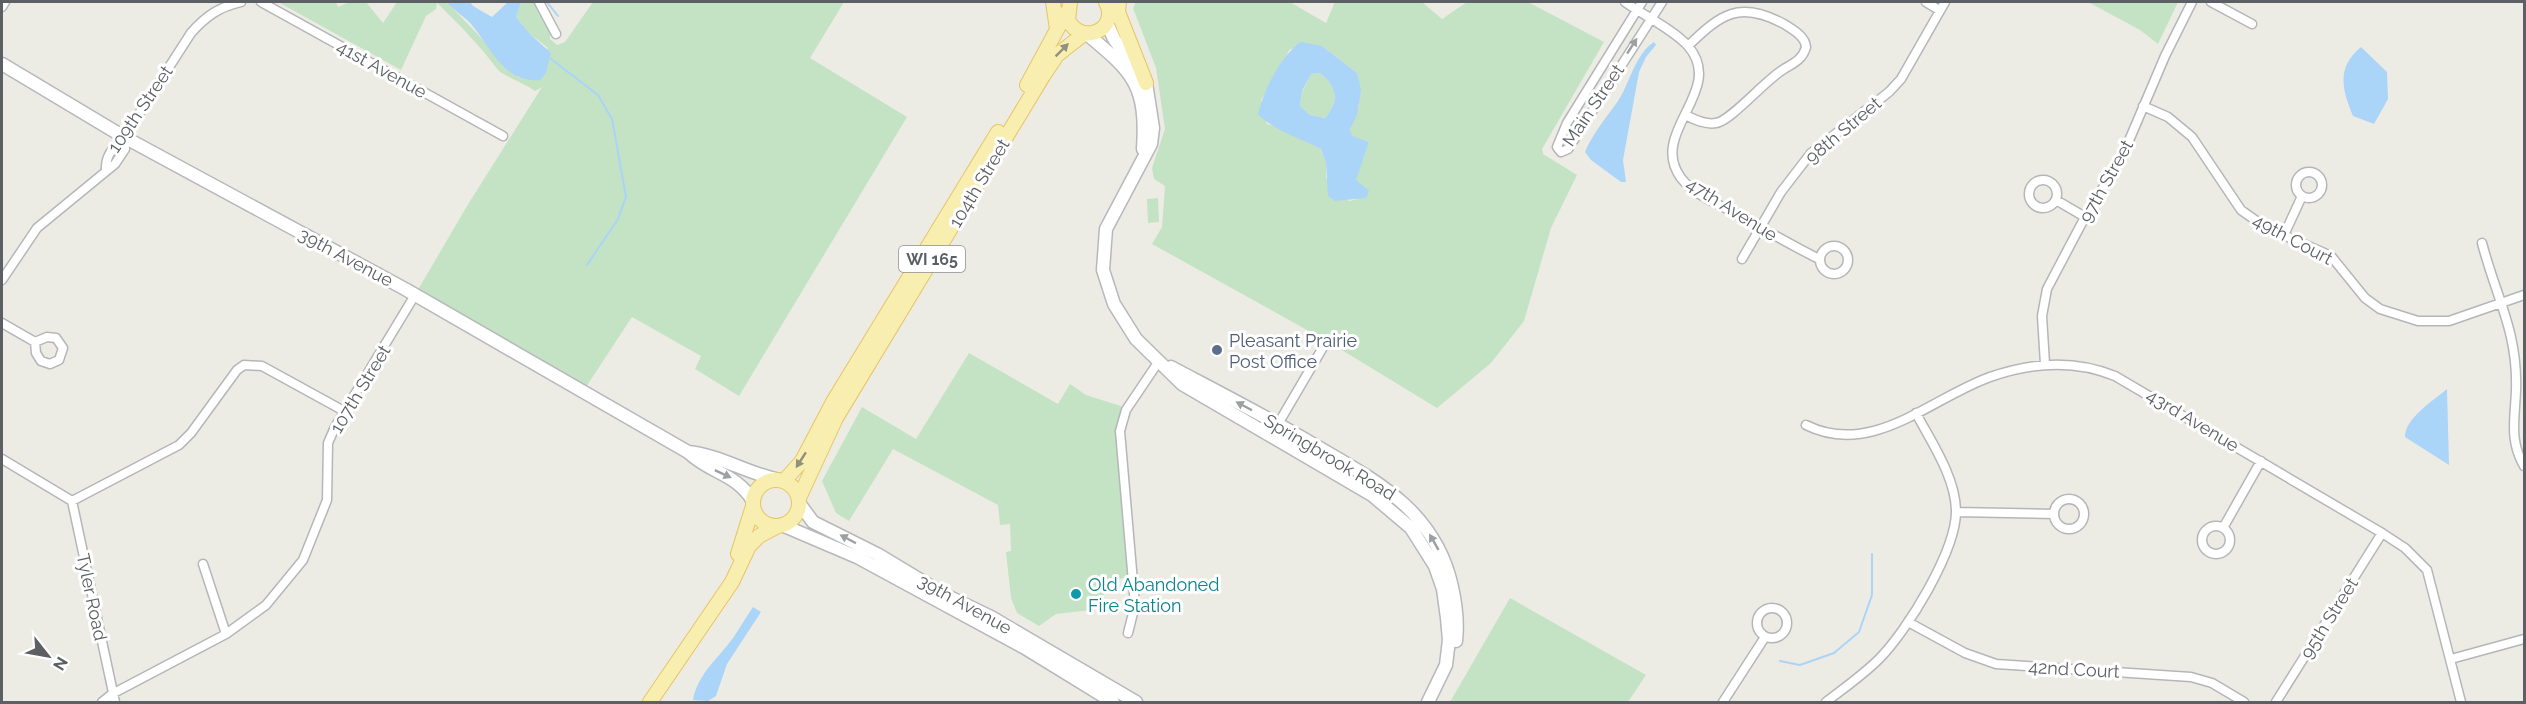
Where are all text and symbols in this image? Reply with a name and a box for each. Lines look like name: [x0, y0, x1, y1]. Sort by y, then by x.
street label: 41st Avenue: [333, 36, 431, 103]
one-way arrow: [1627, 38, 1638, 54]
one-way arrow: [1055, 44, 1069, 58]
street label: Main Street: [1558, 60, 1628, 150]
street label: 109th Street: [103, 62, 177, 156]
street label: 98th Street: [1801, 92, 1885, 168]
street label: 104th Street: [944, 135, 1014, 231]
street label: 97th Street: [2075, 136, 2137, 226]
street label: 47th Avenue: [1683, 173, 1782, 245]
street label: 49th Court: [2249, 209, 2337, 269]
street label: 39th Avenue: [295, 223, 397, 291]
road number: WI 165: [899, 246, 965, 272]
place label: Pleasant Prairie Post Office: [1229, 330, 1357, 372]
street label: 107th Street: [325, 341, 395, 437]
marker: Pleasant Prairie Post Office: [1210, 343, 1224, 357]
street label: 43rd Avenue: [2143, 384, 2243, 456]
one-way arrow: [1235, 401, 1253, 411]
street label: Springbrook Road: [1260, 409, 1400, 505]
one-way arrow: [795, 452, 807, 468]
one-way arrow: [714, 470, 731, 479]
one-way arrow: [839, 534, 856, 544]
one-way arrow: [1429, 534, 1440, 550]
street label: Tyler Road: [73, 552, 111, 642]
street label: 39th Avenue: [914, 570, 1016, 639]
place label: Old Abandoned Fire Station: [1088, 574, 1219, 616]
street label: 95th Street: [2296, 574, 2362, 662]
marker: Old Abandoned Fire Station: [1069, 587, 1083, 601]
north arrow: [18, 626, 78, 686]
text: N: [49, 653, 72, 674]
street label: 42nd Court: [2028, 656, 2120, 682]

